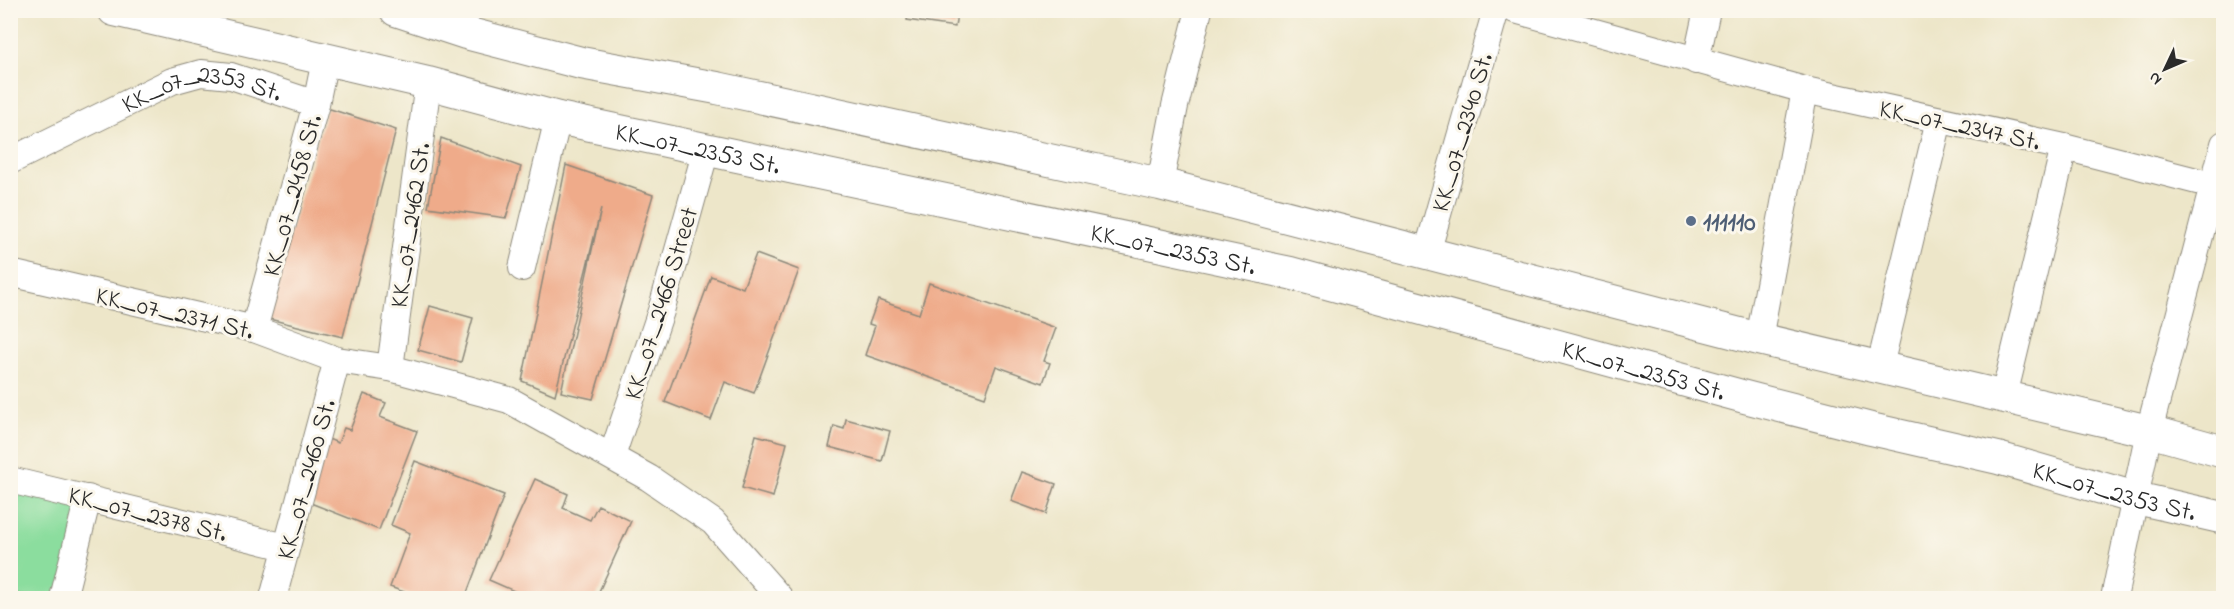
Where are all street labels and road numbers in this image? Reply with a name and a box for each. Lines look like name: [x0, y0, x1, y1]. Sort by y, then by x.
street label: KK_07_2340 St.: [1423, 49, 1505, 217]
street label: KK_07_2353 St.: [116, 57, 286, 125]
street label: KK_07_2347 St.: [1875, 91, 2043, 163]
street label: KK_07_2458 St.: [254, 110, 334, 281]
street label: KK_07_2353 St.: [611, 115, 783, 187]
street label: KK_07_2462 St.: [382, 140, 442, 311]
street label: KK_07_2466 Street: [615, 203, 710, 405]
street label: KK_07_2353 St.: [1087, 215, 1259, 287]
street label: KK_07_2371 St.: [92, 278, 257, 352]
street label: KK_07_2353 St.: [1557, 332, 1729, 413]
street label: KK_07_2460 St.: [268, 395, 348, 564]
street label: KK_07_2353 St.: [2027, 453, 2199, 533]
street label: KK_07_2378 St.: [64, 478, 231, 554]

